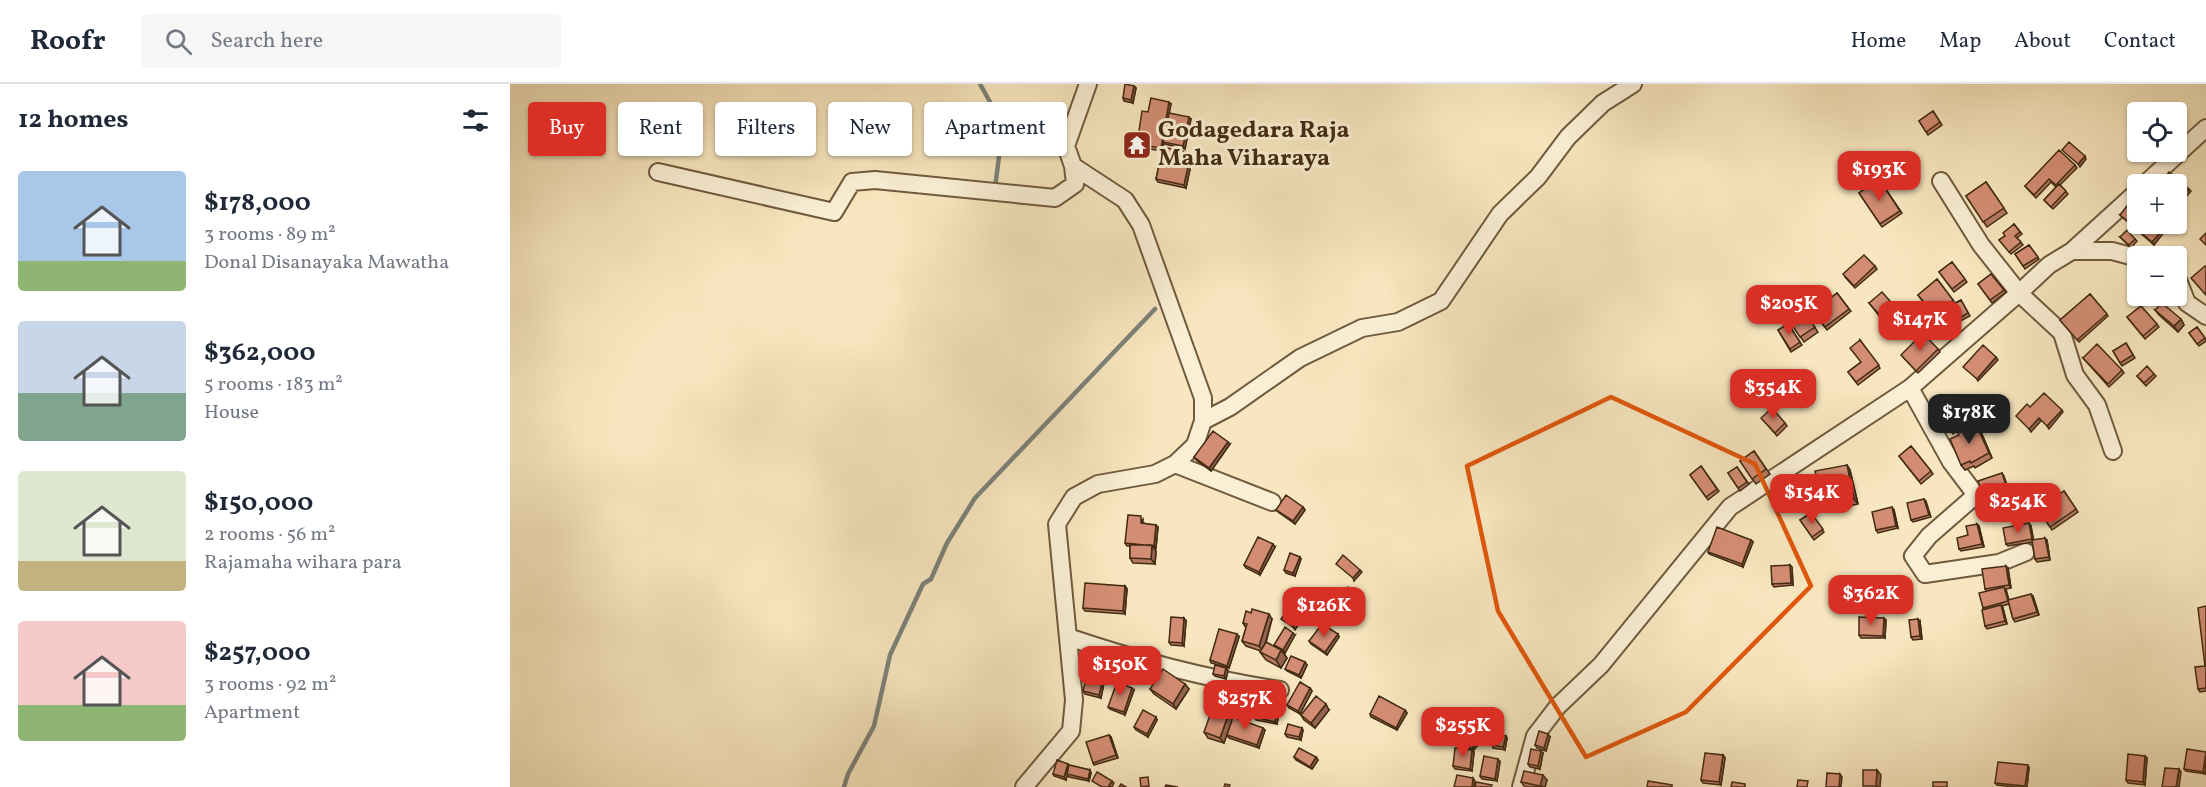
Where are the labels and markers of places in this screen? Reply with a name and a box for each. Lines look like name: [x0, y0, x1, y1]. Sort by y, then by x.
place label: Godagedara Raja Maha Viharaya: [1158, 114, 1350, 176]
temple icon: Godagedara Raja Maha Viharaya: [1121, 129, 1153, 161]
pin: $193K: [1837, 151, 1921, 202]
pin: $205K: [1747, 285, 1831, 336]
pin: $147K: [1878, 301, 1962, 352]
pin: $354K: [1731, 369, 1815, 420]
pin: $178K: [1927, 394, 2011, 445]
pin: $154K: [1770, 474, 1854, 525]
pin: $254K: [1976, 483, 2060, 534]
pin: $362K: [1829, 575, 1913, 626]
pin: $126K: [1282, 587, 1366, 638]
pin: $150K: [1078, 646, 1162, 697]
pin: $257K: [1203, 680, 1287, 731]
pin: $255K: [1421, 707, 1505, 758]

